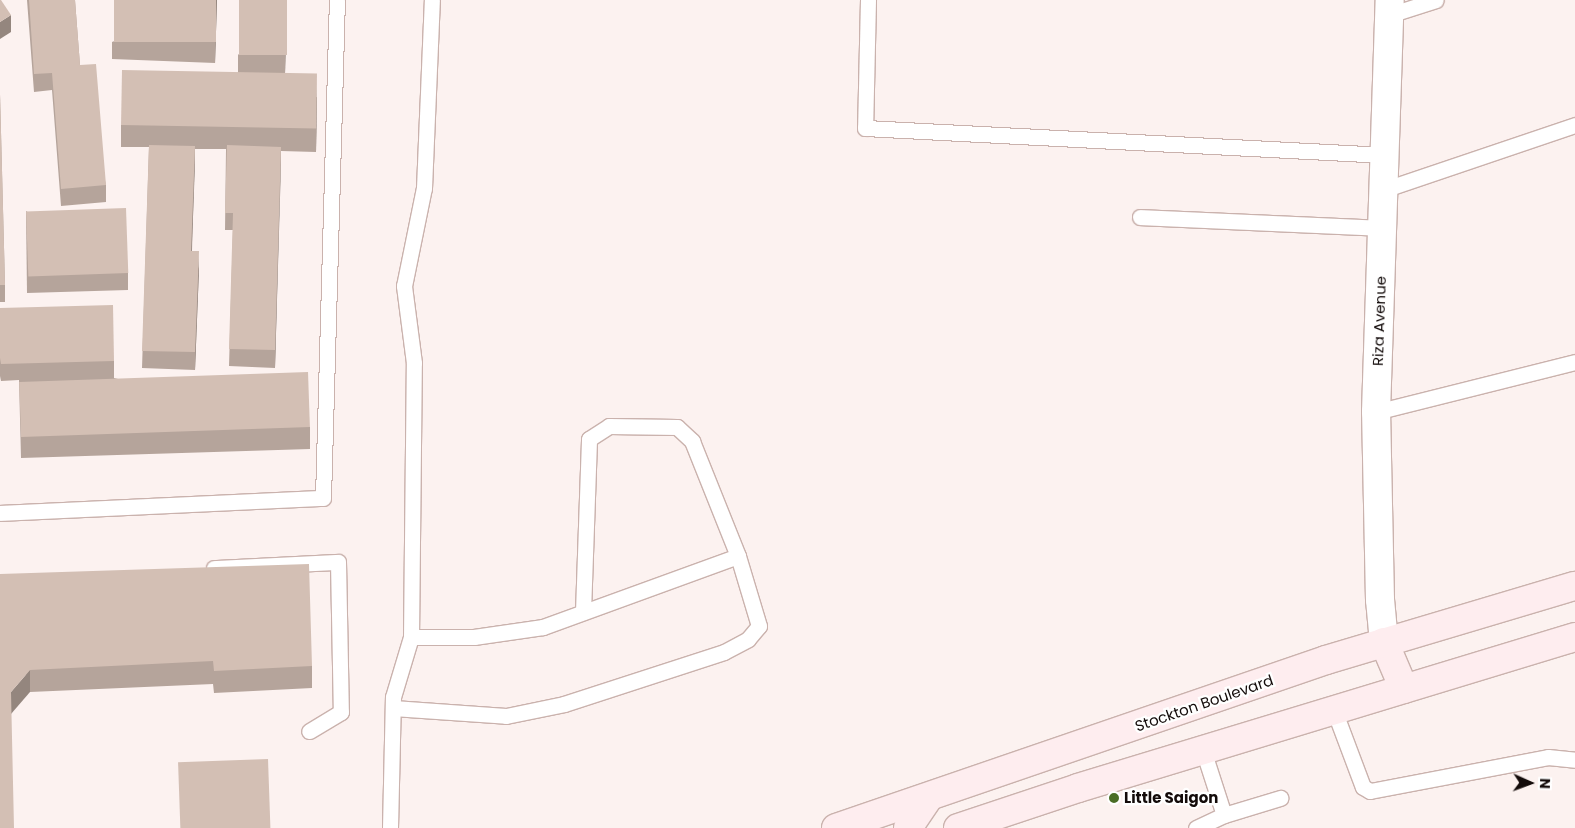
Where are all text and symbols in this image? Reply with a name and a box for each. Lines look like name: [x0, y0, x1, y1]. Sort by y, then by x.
street label: Riza Avenue: [1368, 276, 1390, 366]
street label: Stockton Boulevard: [1133, 671, 1275, 735]
north arrow: [1505, 758, 1555, 808]
text: N: [1535, 778, 1555, 789]
place label: Little Saigon: [1124, 789, 1218, 807]
marker: Little Saigon: [1108, 792, 1120, 804]

